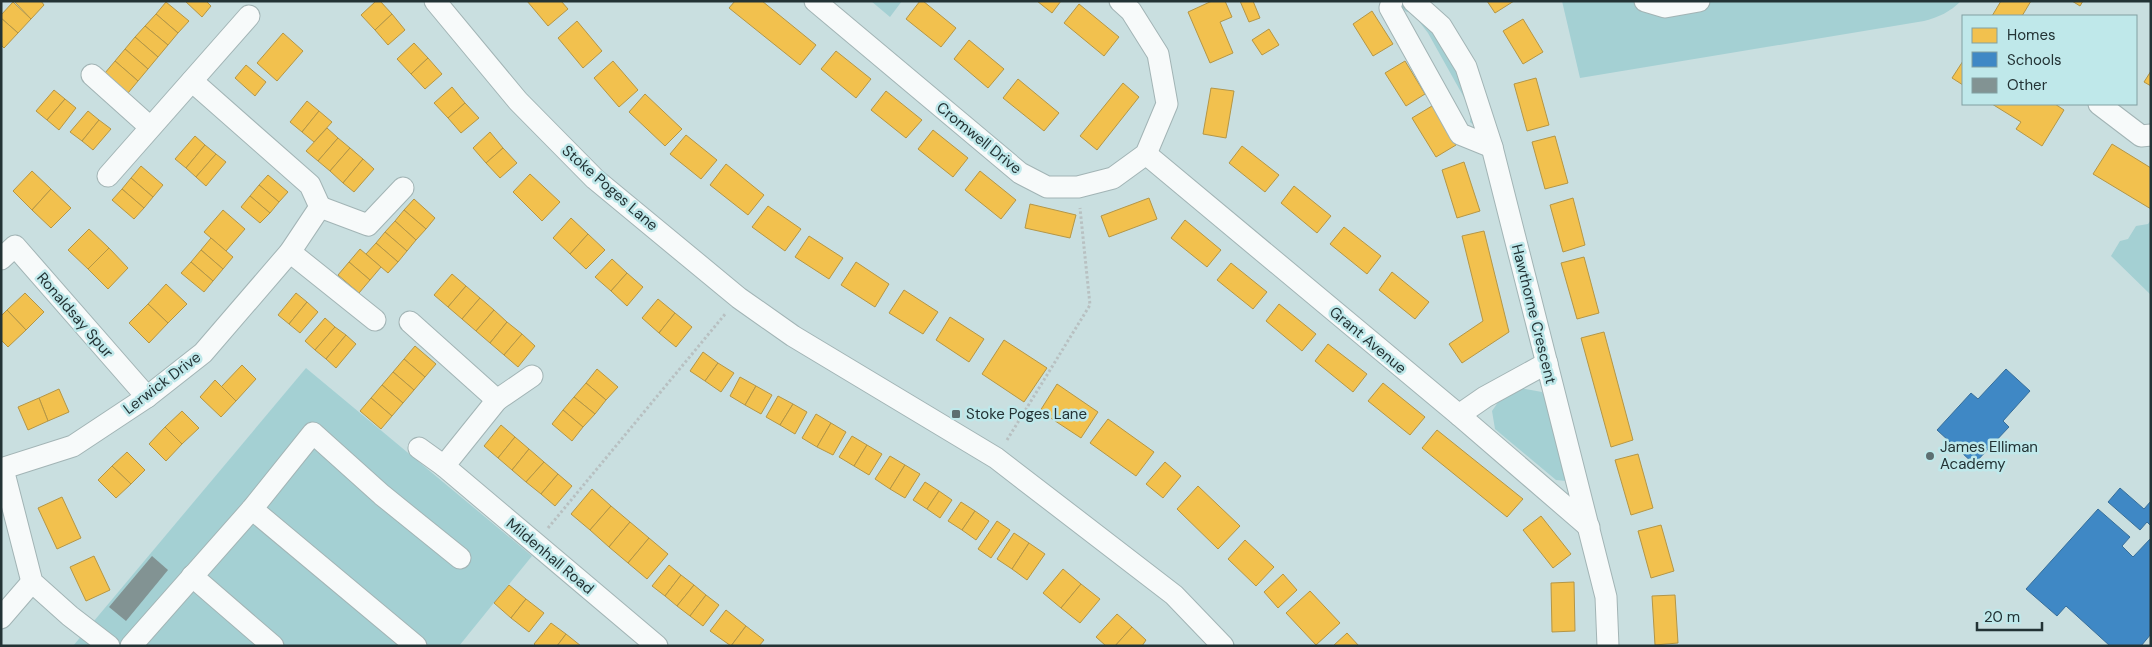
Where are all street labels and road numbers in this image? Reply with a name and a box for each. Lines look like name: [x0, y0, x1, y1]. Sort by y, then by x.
street label: Cromwell Drive: [932, 97, 1026, 179]
street label: Stoke Poges Lane: [558, 141, 662, 235]
street label: Hawthorne Crescent: [1507, 242, 1561, 386]
street label: Ronaldsay Spur: [32, 268, 118, 362]
street label: Grant Avenue: [1325, 302, 1411, 378]
street label: Lerwick Drive: [119, 347, 205, 419]
street label: Mildenhall Road: [502, 513, 598, 599]

